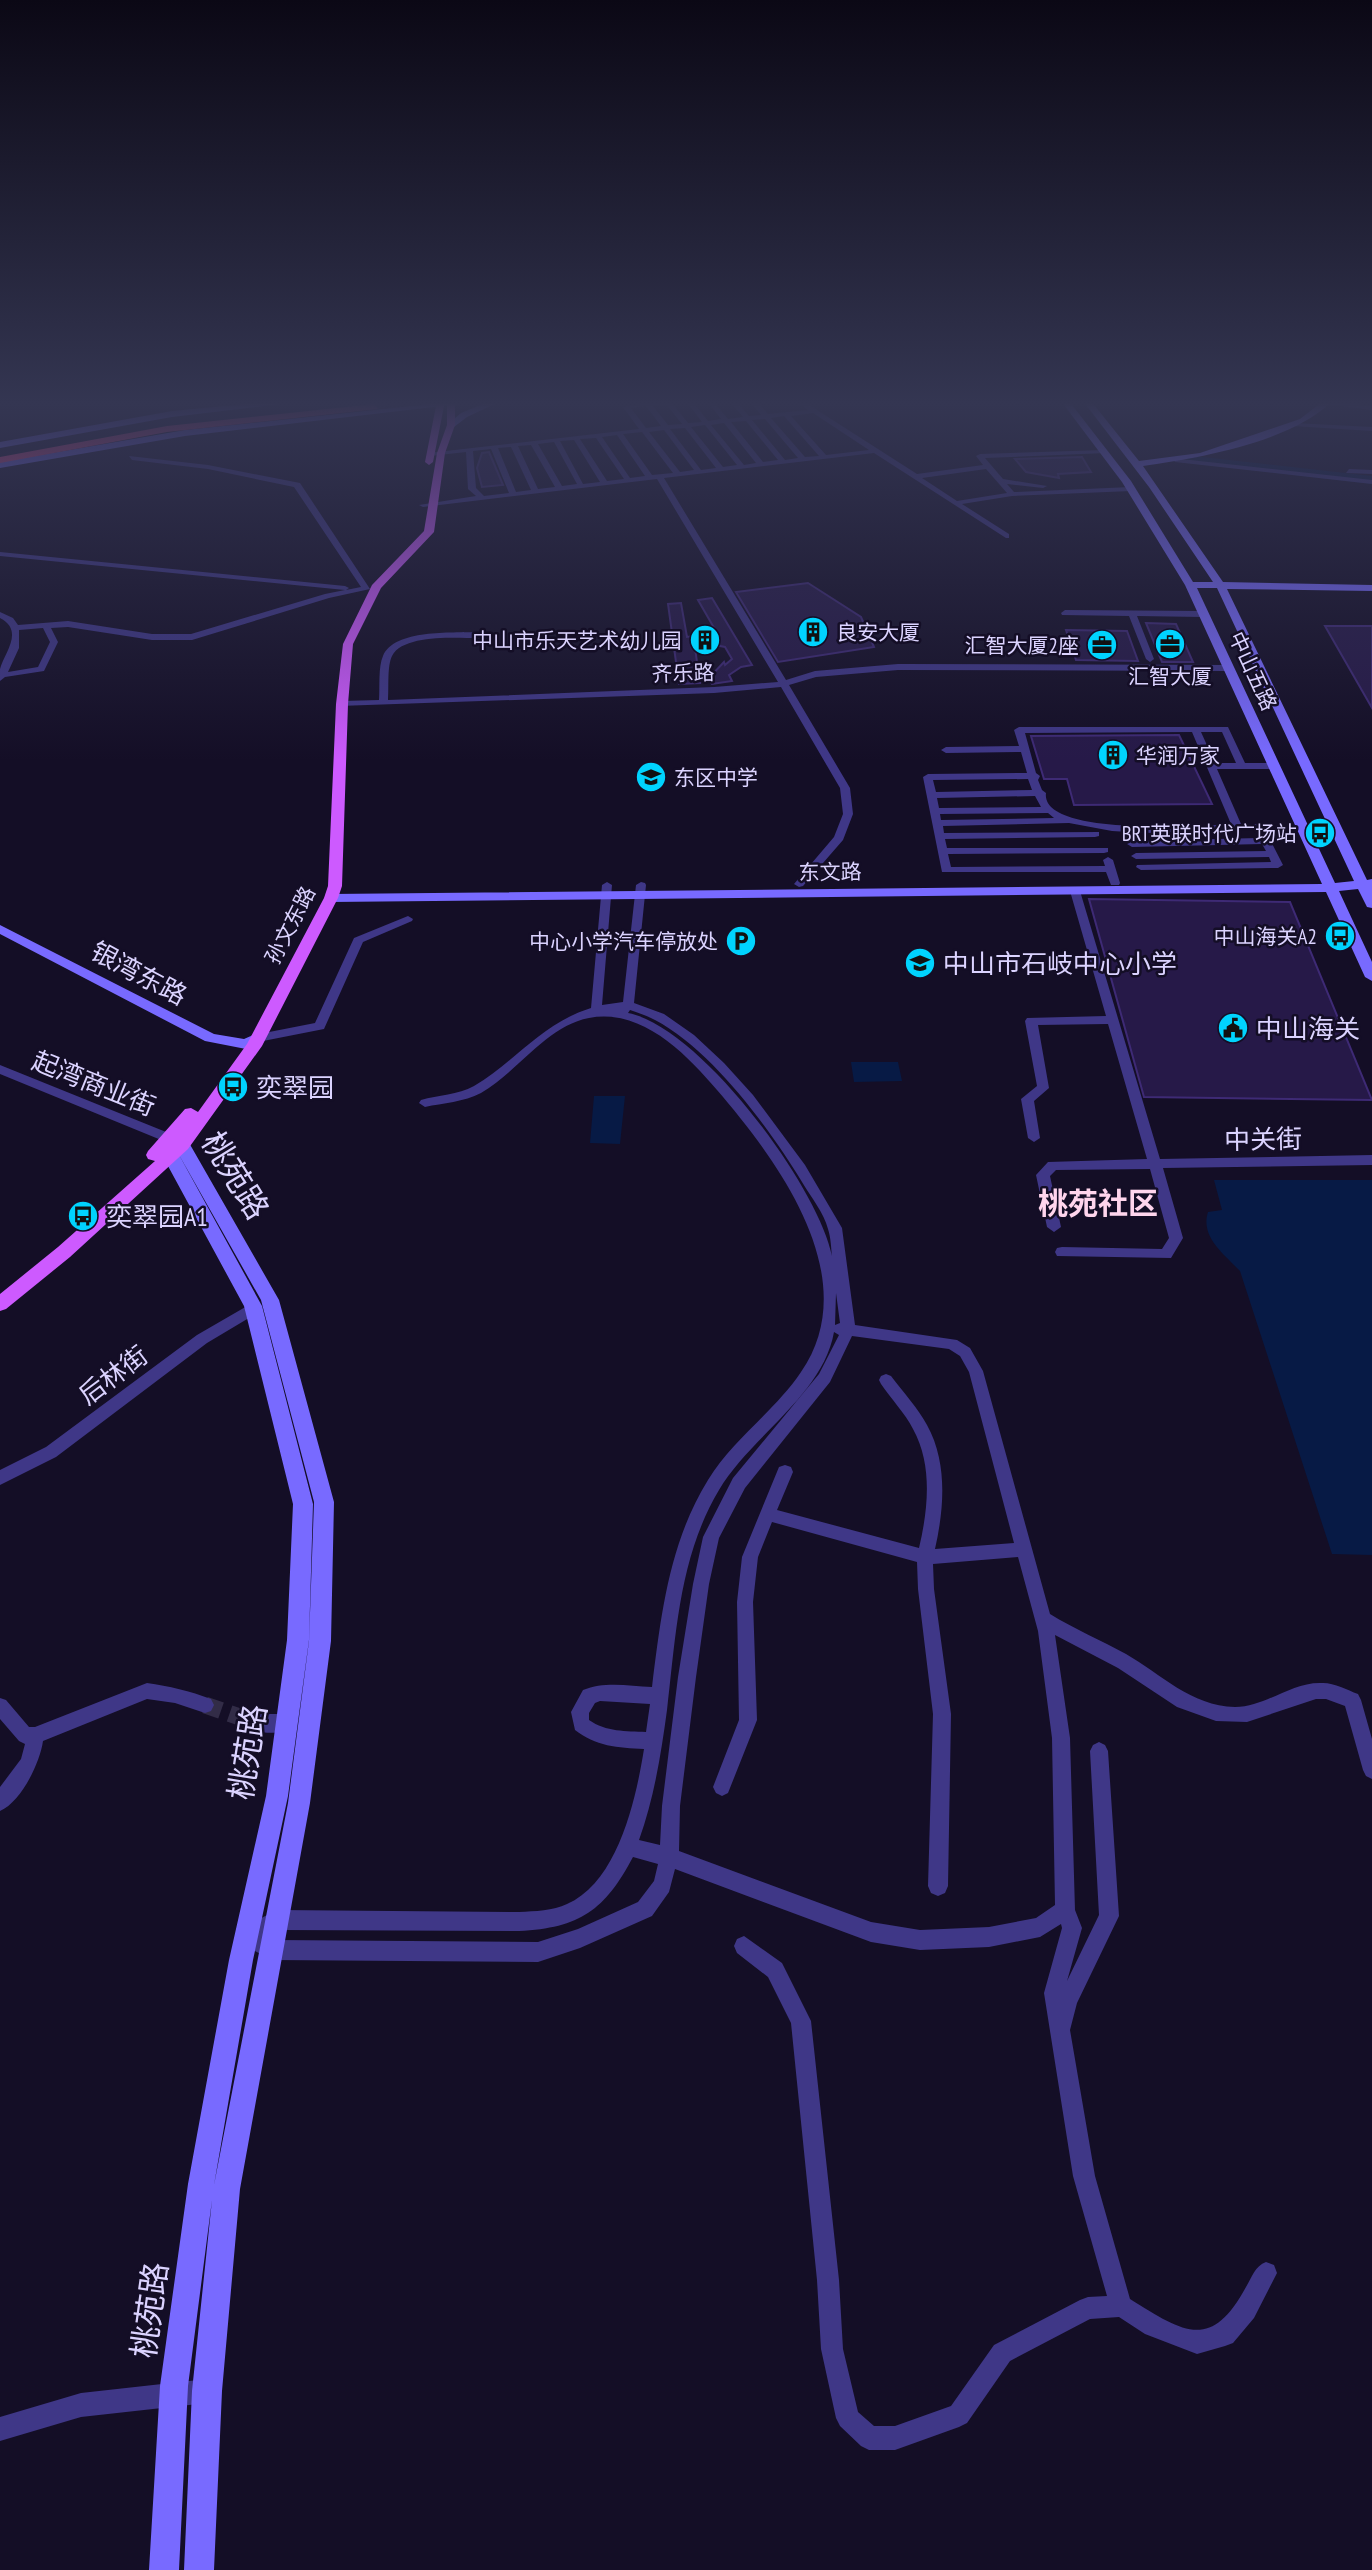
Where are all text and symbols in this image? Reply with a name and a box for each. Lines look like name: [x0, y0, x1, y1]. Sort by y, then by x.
building icon: 良安大厦: [796, 615, 830, 649]
place label: 良安大厦: [836, 619, 920, 646]
building icon: 中山市乐天艺术幼儿园: [688, 623, 722, 657]
place label: 中山市乐天艺术幼儿园: [472, 627, 682, 654]
office icon: 汇智大厦: [1153, 627, 1187, 661]
street label: 中山五路: [1223, 627, 1283, 715]
office icon: 汇智大厦2座: [1085, 628, 1119, 662]
place label: 汇智大厦2座: [965, 632, 1079, 659]
street label: 齐乐路: [651, 658, 715, 688]
place label: 汇智大厦: [1128, 663, 1212, 690]
building icon: 华润万家: [1096, 738, 1130, 772]
place label: 华润万家: [1136, 742, 1220, 769]
school or university icon: 东区中学: [634, 760, 668, 794]
place label: 东区中学: [674, 764, 758, 791]
bus stop icon: BRT英联时代广场站: [1303, 816, 1337, 850]
place label: BRT英联时代广场站: [1122, 820, 1297, 847]
street label: 东文路: [798, 858, 862, 886]
street label: 孙文东路: [259, 881, 321, 969]
bus stop icon: 中山海关A2: [1323, 919, 1357, 953]
place label: 中山海关A2: [1214, 923, 1317, 950]
parking icon: 中心小学汽车停放处: [724, 924, 758, 958]
place label: 中心小学汽车停放处: [529, 928, 718, 955]
street label: 银湾东路: [85, 934, 193, 1012]
school or university icon: 中山市石岐中心小学: [903, 946, 937, 980]
place label: 中山市石岐中心小学: [943, 947, 1177, 980]
public building icon: 中山海关: [1216, 1011, 1250, 1045]
place label: 中山海关: [1256, 1012, 1360, 1045]
street label: 起湾商业街: [28, 1043, 160, 1123]
bus stop icon: 奕翠园: [216, 1070, 250, 1104]
place label: 奕翠园: [256, 1071, 334, 1104]
street label: 中关街: [1224, 1122, 1302, 1156]
street label: 桃苑路: [193, 1123, 279, 1227]
district label: 桃苑社区: [1038, 1183, 1158, 1222]
bus stop icon: 奕翠园A1: [66, 1199, 100, 1233]
place label: 奕翠园A1: [106, 1200, 208, 1233]
street label: 后林街: [72, 1338, 154, 1412]
street label: 桃苑路: [219, 1701, 275, 1803]
street label: 桃苑路: [122, 2260, 176, 2360]

